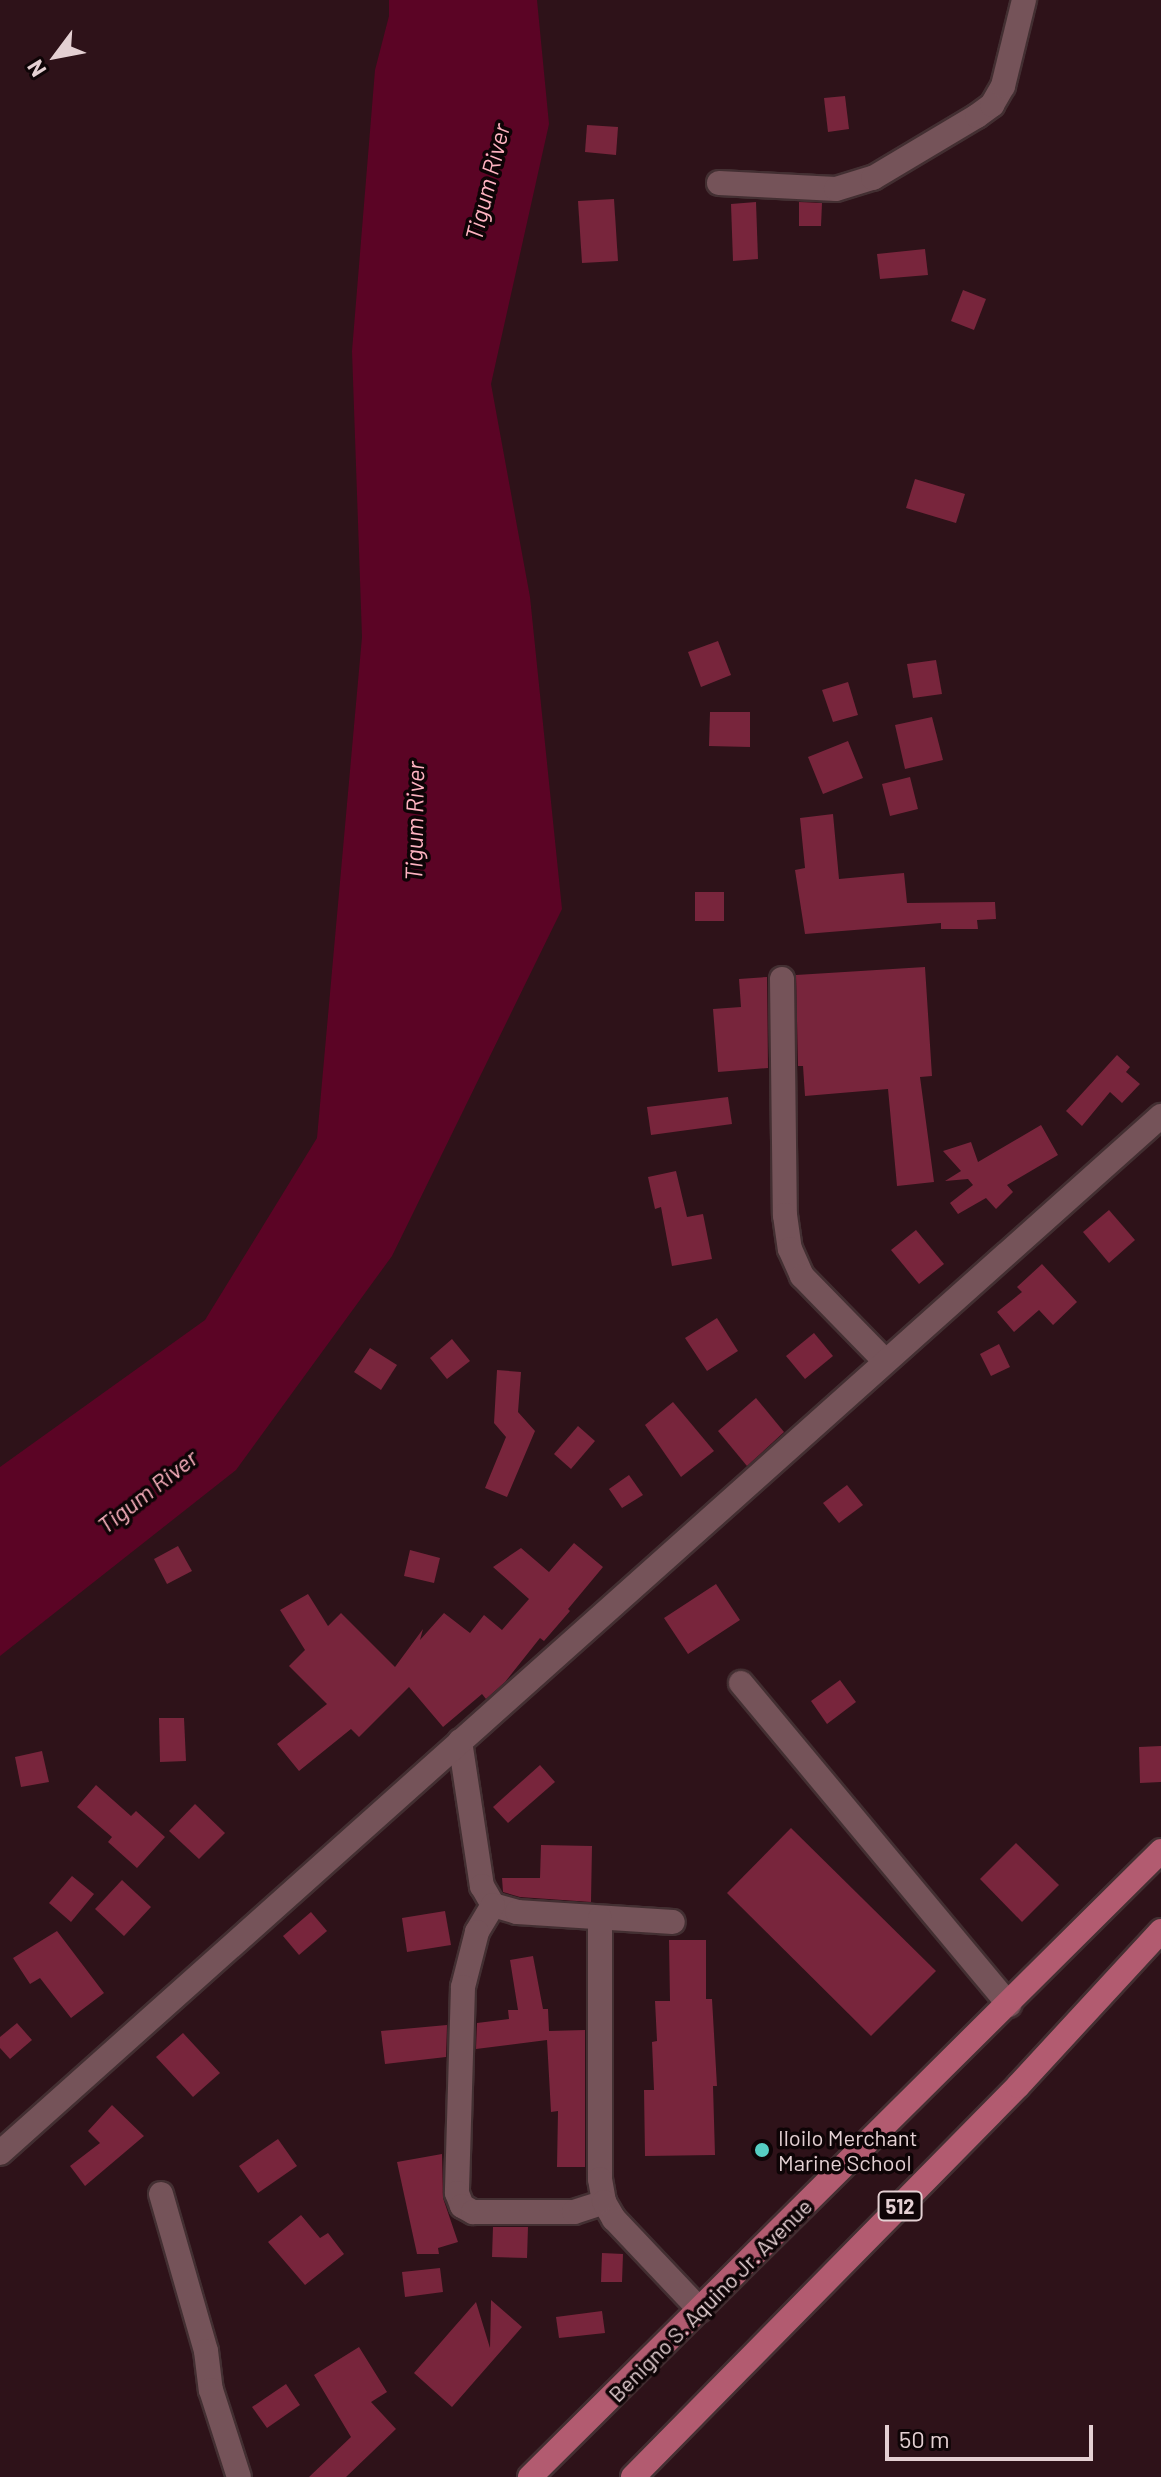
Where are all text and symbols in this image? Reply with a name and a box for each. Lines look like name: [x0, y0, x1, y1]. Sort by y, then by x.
north arrow: [16, 16, 96, 96]
text: N: [21, 56, 51, 82]
water label: Tigum River: [459, 121, 515, 243]
water label: Tigum River: [399, 761, 429, 881]
water label: Tigum River: [91, 1443, 203, 1539]
place label: Iloilo Merchant Marine School: [778, 2124, 918, 2176]
marker: Iloilo Merchant Marine School: [753, 2141, 771, 2159]
road number: 512: [876, 2190, 924, 2222]
street label: Benigno S. Aquino Jr. Avenue: [603, 2193, 817, 2407]
scale bar: [889, 2409, 1097, 2459]
text: 50 m: [899, 2424, 950, 2453]

